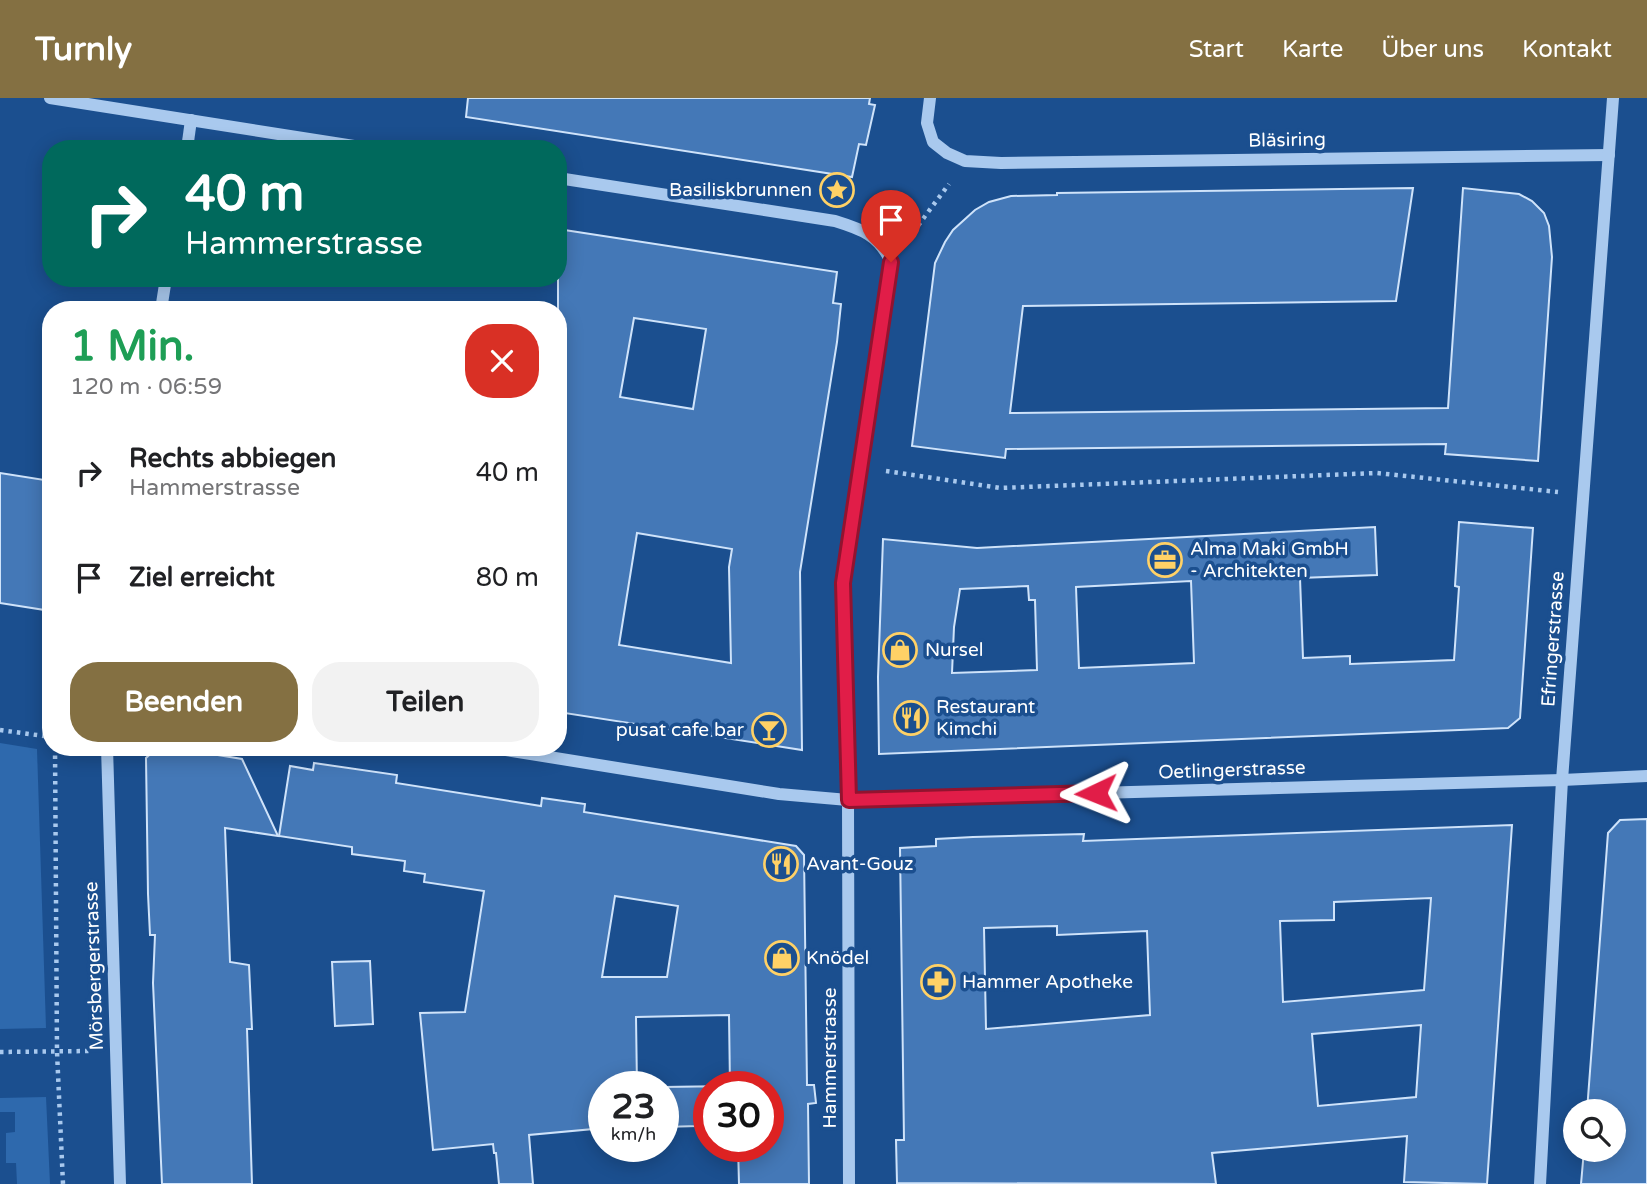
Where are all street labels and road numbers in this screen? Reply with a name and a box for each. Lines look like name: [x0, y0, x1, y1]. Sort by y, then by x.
street label: Bläsiring: [1248, 128, 1326, 152]
street label: Efringerstrasse: [1537, 570, 1569, 708]
street label: Oetlingerstrasse: [1158, 756, 1306, 784]
street label: Mörsbergerstrasse: [80, 881, 108, 1051]
street label: Hammerstrasse: [819, 987, 841, 1129]

